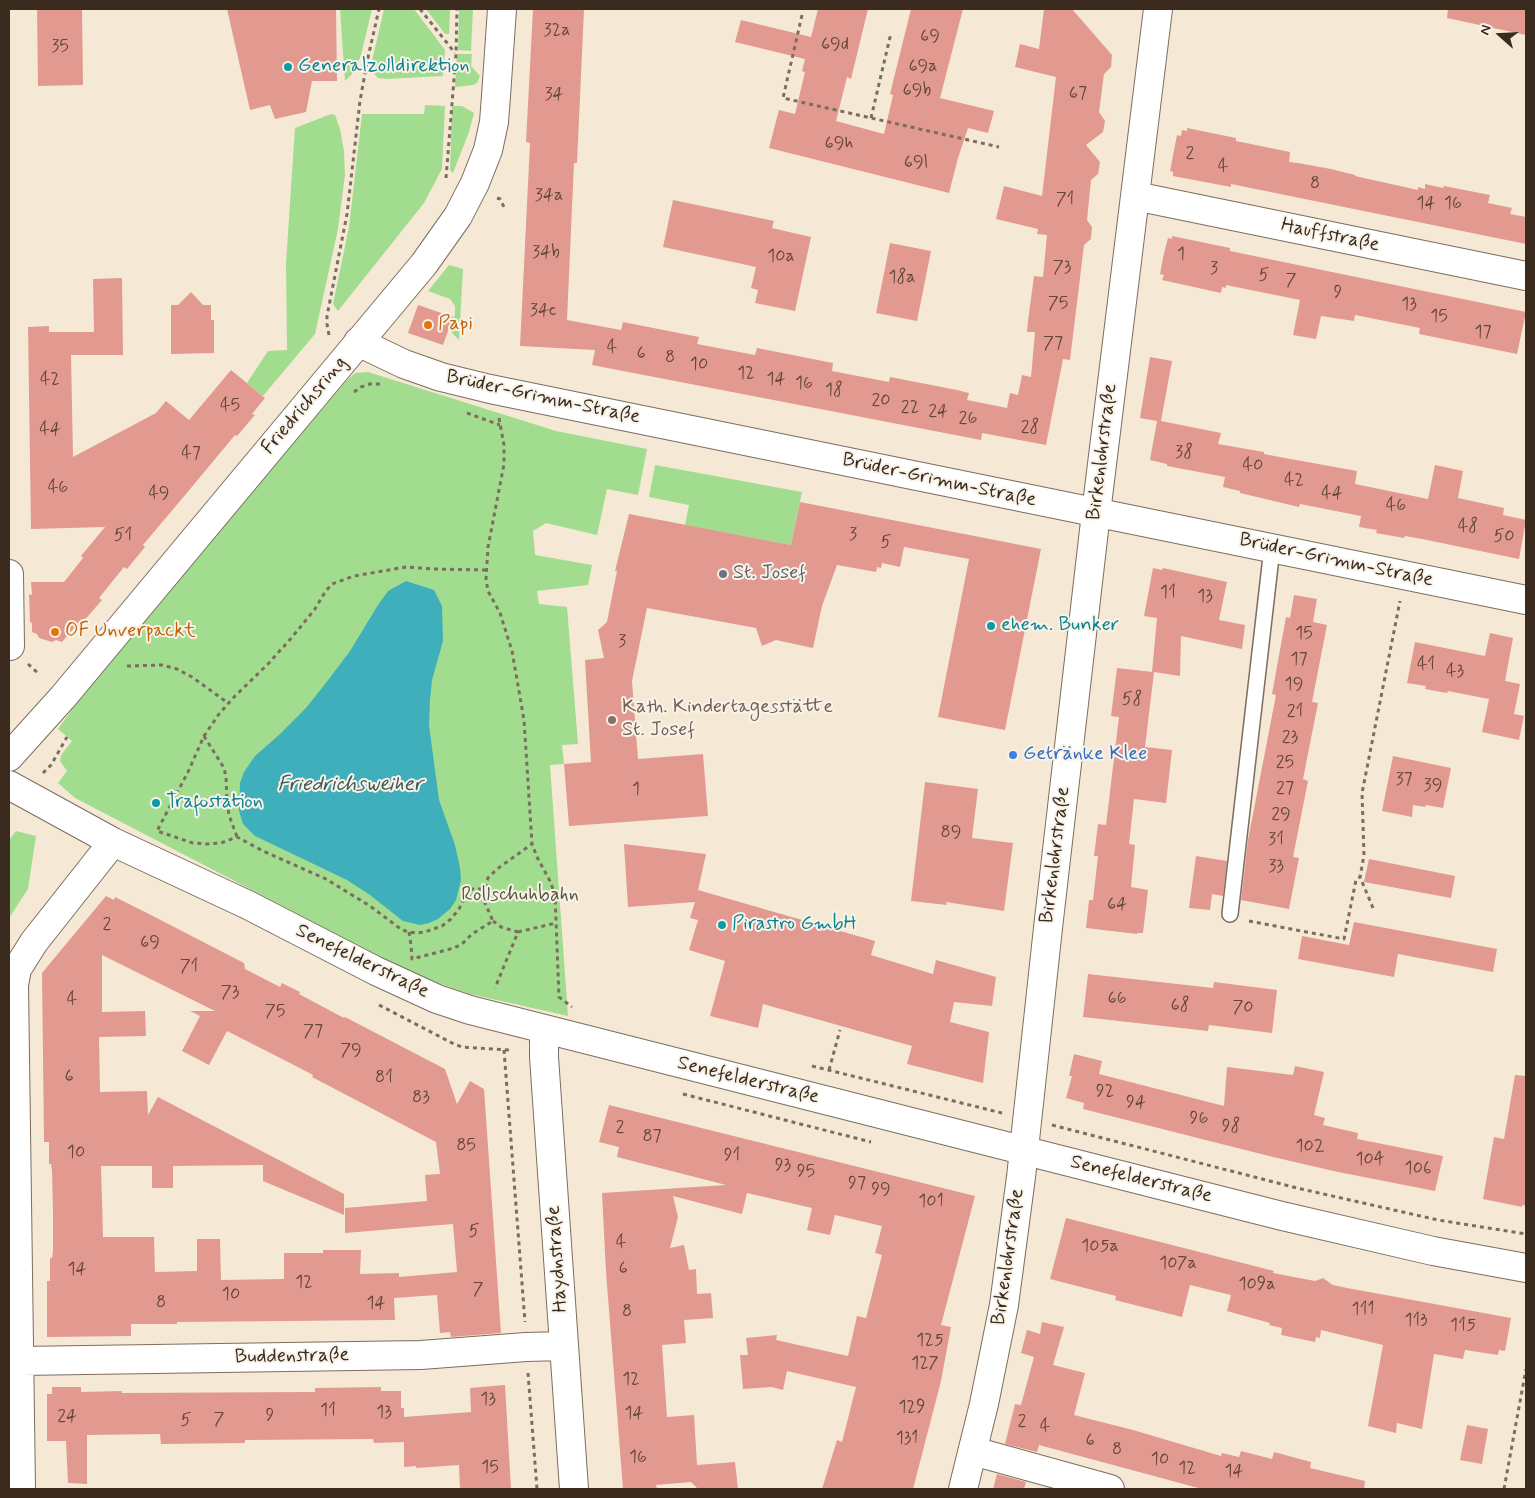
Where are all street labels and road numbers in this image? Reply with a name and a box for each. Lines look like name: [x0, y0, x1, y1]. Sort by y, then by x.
street label: Hauffstraße: [1279, 214, 1381, 258]
street label: Friedrichsring: [257, 352, 353, 460]
street label: Brüder-Grimm-Straße: [444, 366, 642, 430]
street label: Birkenlohrstraße: [1083, 382, 1123, 522]
street label: Brüder-Grimm-Straße: [840, 449, 1038, 513]
street label: Brüder-Grimm-Straße: [1237, 529, 1435, 593]
street label: Birkenlohrstraße: [1036, 785, 1076, 925]
street label: Senefelderstraße: [291, 919, 433, 1005]
street label: Senefelderstraße: [675, 1052, 821, 1110]
street label: Senefelderstraße: [1068, 1151, 1214, 1209]
street label: Birkenlohrstraße: [988, 1187, 1030, 1327]
street label: Haydnstraße: [542, 1205, 574, 1313]
street label: Buddenstraße: [234, 1344, 350, 1370]

